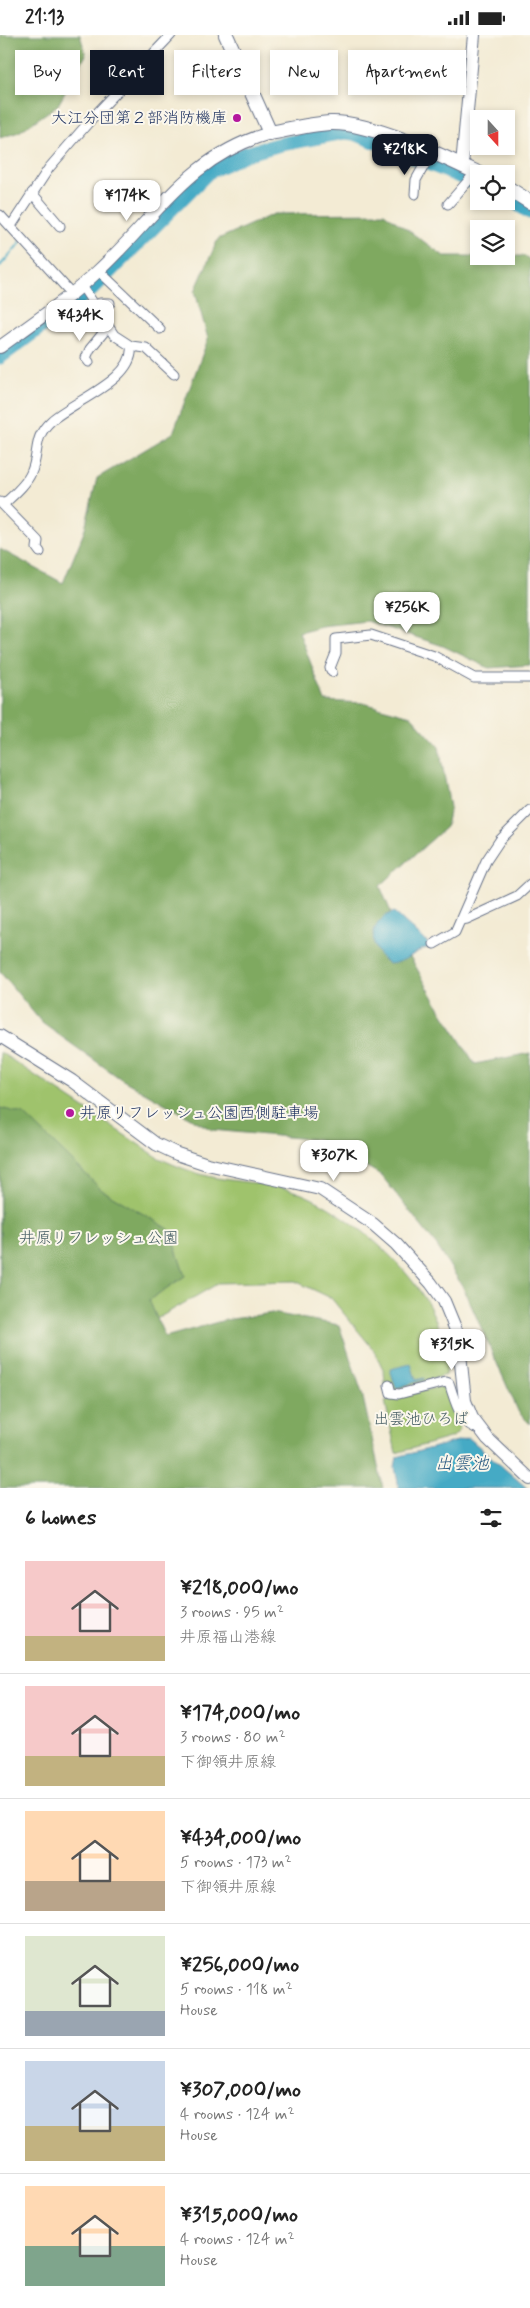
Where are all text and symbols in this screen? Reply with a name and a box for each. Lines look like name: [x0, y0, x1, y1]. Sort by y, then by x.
text: 21:13: [25, 5, 64, 30]
chip: Buy: [15, 50, 80, 95]
chip: Rent: [90, 50, 164, 95]
chip: Filters: [174, 50, 260, 95]
chip: New: [270, 50, 338, 95]
chip: Apartment: [348, 50, 466, 95]
place label: 大江分団第２部消防機庫: [51, 108, 227, 129]
north arrow: [470, 110, 515, 155]
map controls: [470, 110, 515, 265]
marker: 大江分団第２部消防機庫: [231, 112, 243, 124]
pin: ¥218K: [370, 133, 440, 176]
text: ¥218K: [383, 139, 427, 160]
button: locate: [470, 165, 515, 210]
pin: ¥174K: [92, 179, 162, 222]
text: ¥174K: [104, 185, 150, 206]
button: layers: [470, 220, 515, 265]
pin: ¥434K: [45, 299, 115, 342]
text: ¥434K: [57, 305, 103, 326]
pin: ¥256K: [372, 591, 442, 634]
text: ¥256K: [385, 597, 429, 618]
place label: 井原リフレッシュ公園西側駐車場: [80, 1103, 319, 1124]
marker: 井原リフレッシュ公園西側駐車場: [64, 1107, 76, 1119]
pin: ¥307K: [299, 1139, 369, 1182]
text: ¥307K: [311, 1145, 357, 1166]
park label: 井原リフレッシュ公園: [19, 1228, 179, 1249]
pin: ¥315K: [417, 1329, 487, 1371]
text: ¥315K: [430, 1334, 474, 1355]
park label: 出雲池ひろば: [373, 1409, 469, 1430]
water label: 出雲池: [435, 1452, 490, 1476]
text: 6 homes: [25, 1504, 96, 1532]
icon: filters: [477, 1504, 505, 1532]
text: ¥218,000/mo: [180, 1574, 299, 1602]
icon: home: [65, 1581, 125, 1641]
text: 3 rooms · 95 m²: [180, 1602, 284, 1623]
text: 井原福山港線: [180, 1627, 276, 1648]
text: ¥174,000/mo: [180, 1699, 300, 1727]
icon: home: [65, 1706, 125, 1766]
text: 3 rooms · 80 m²: [180, 1727, 286, 1748]
text: 下御領井原線: [180, 1752, 276, 1773]
text: ¥434,000/mo: [180, 1824, 301, 1852]
icon: home: [65, 1831, 125, 1891]
text: 5 rooms · 173 m²: [180, 1852, 292, 1873]
text: 下御領井原線: [180, 1877, 276, 1898]
text: ¥256,000/mo: [180, 1951, 299, 1979]
icon: home: [65, 1956, 125, 2016]
text: 5 rooms · 118 m²: [180, 1979, 293, 2000]
text: House: [180, 2000, 218, 2021]
text: ¥307,000/mo: [180, 2076, 301, 2104]
icon: home: [65, 2081, 125, 2141]
text: 4 rooms · 124 m²: [180, 2104, 295, 2125]
text: House: [180, 2125, 218, 2146]
text: ¥315,000/mo: [180, 2201, 298, 2229]
icon: home: [65, 2206, 125, 2266]
text: 4 rooms · 124 m²: [180, 2229, 295, 2250]
text: House: [180, 2250, 218, 2271]

